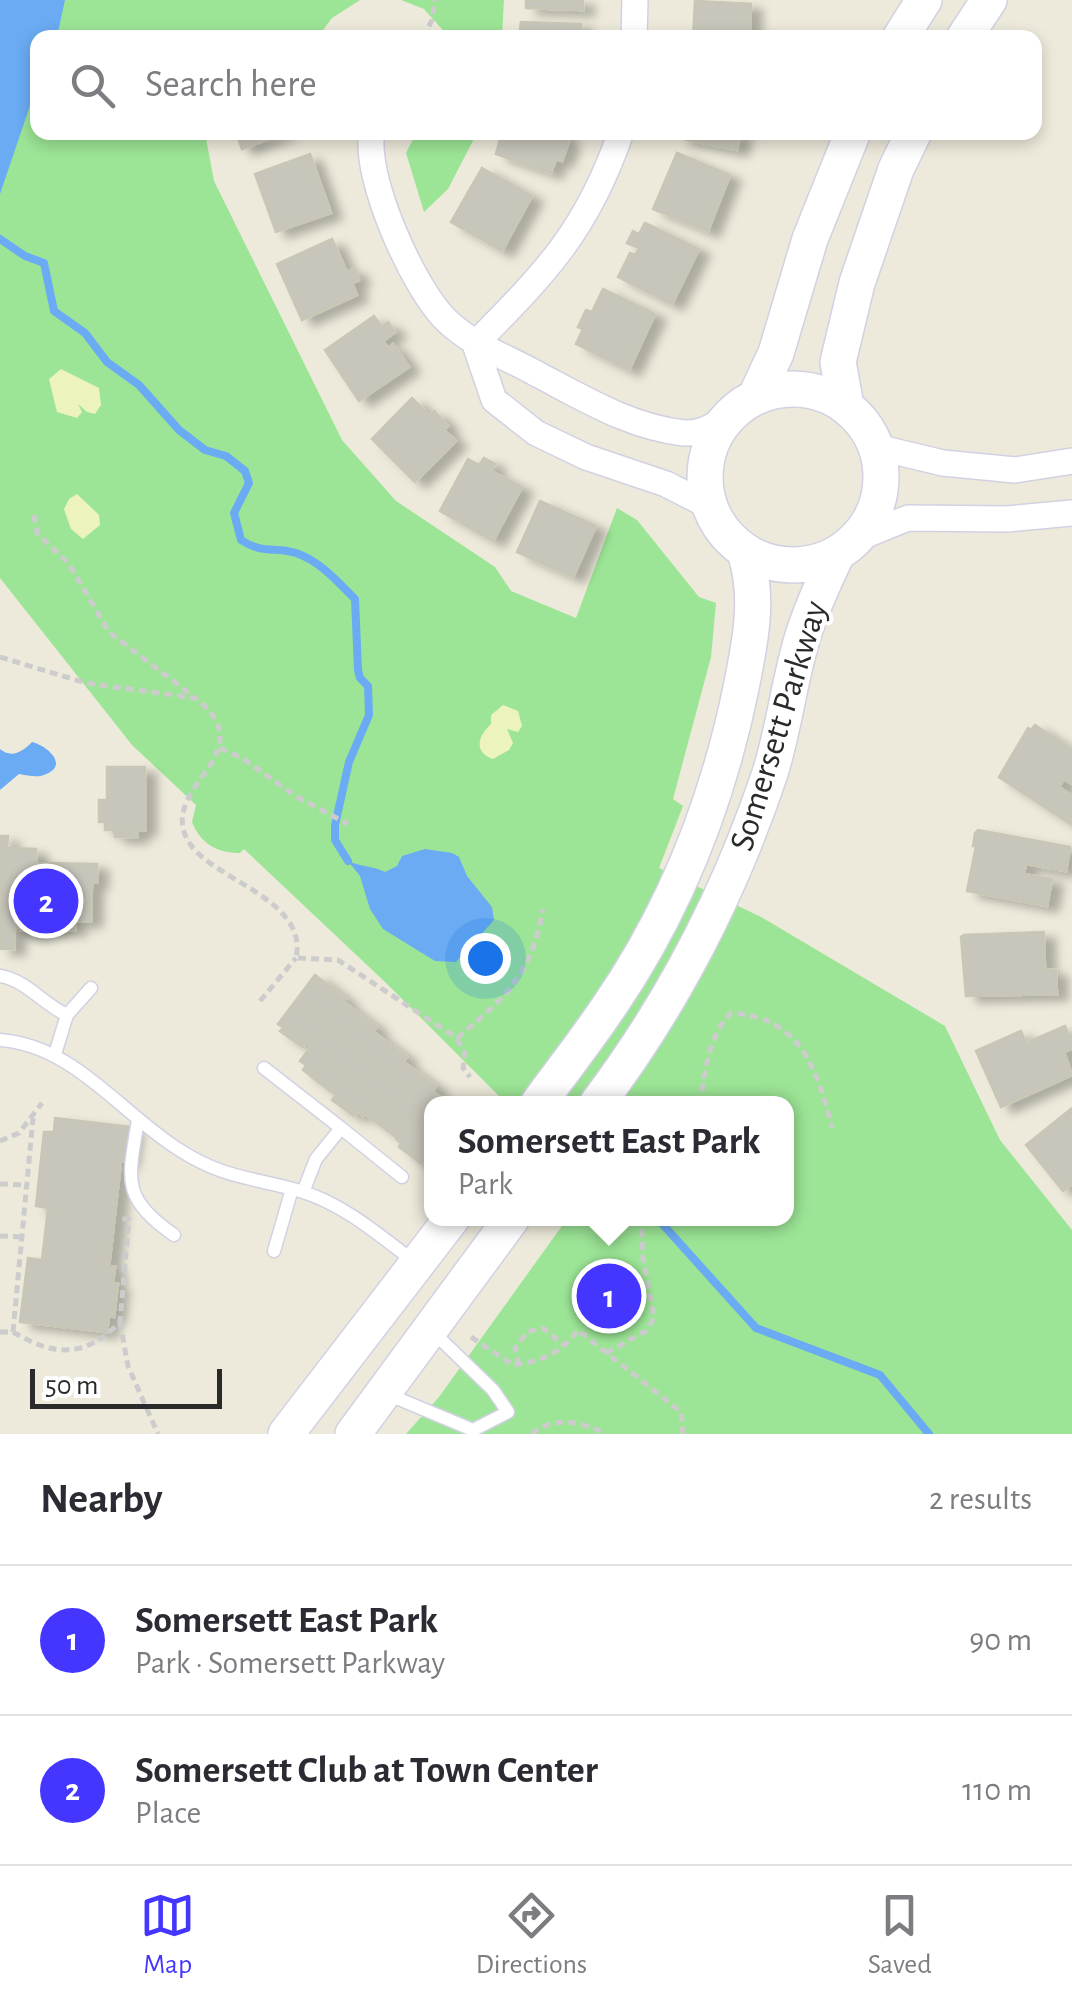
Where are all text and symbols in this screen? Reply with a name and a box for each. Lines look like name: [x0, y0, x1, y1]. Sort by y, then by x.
search box: [30, 30, 1042, 140]
icon: search: [65, 58, 120, 113]
text: Search here: [145, 66, 317, 104]
street label: Somersett Parkway: [724, 597, 834, 855]
pin: 2: [13, 864, 78, 938]
your location: [460, 933, 511, 984]
popup: [424, 1096, 794, 1226]
text: Somersett East Park: [458, 1123, 760, 1161]
text: Park: [458, 1168, 513, 1200]
pin: 1: [576, 1258, 642, 1334]
scale bar: [30, 1364, 222, 1408]
text: 50 m: [45, 1372, 99, 1400]
text: Nearby: [40, 1478, 163, 1520]
text: 2 results: [929, 1483, 1032, 1515]
text: Somersett East Park: [135, 1602, 438, 1640]
text: 1: [67, 1624, 78, 1656]
text: 90 m: [969, 1624, 1032, 1656]
text: Park · Somersett Parkway: [135, 1647, 445, 1679]
text: Somersett Club at Town Center: [135, 1752, 598, 1790]
text: 2: [65, 1774, 80, 1806]
text: 110 m: [962, 1774, 1032, 1806]
text: Place: [135, 1797, 201, 1829]
tab: Map: [140, 1888, 195, 1982]
tab: Directions: [476, 1888, 587, 1982]
tab: Saved: [868, 1888, 932, 1982]

